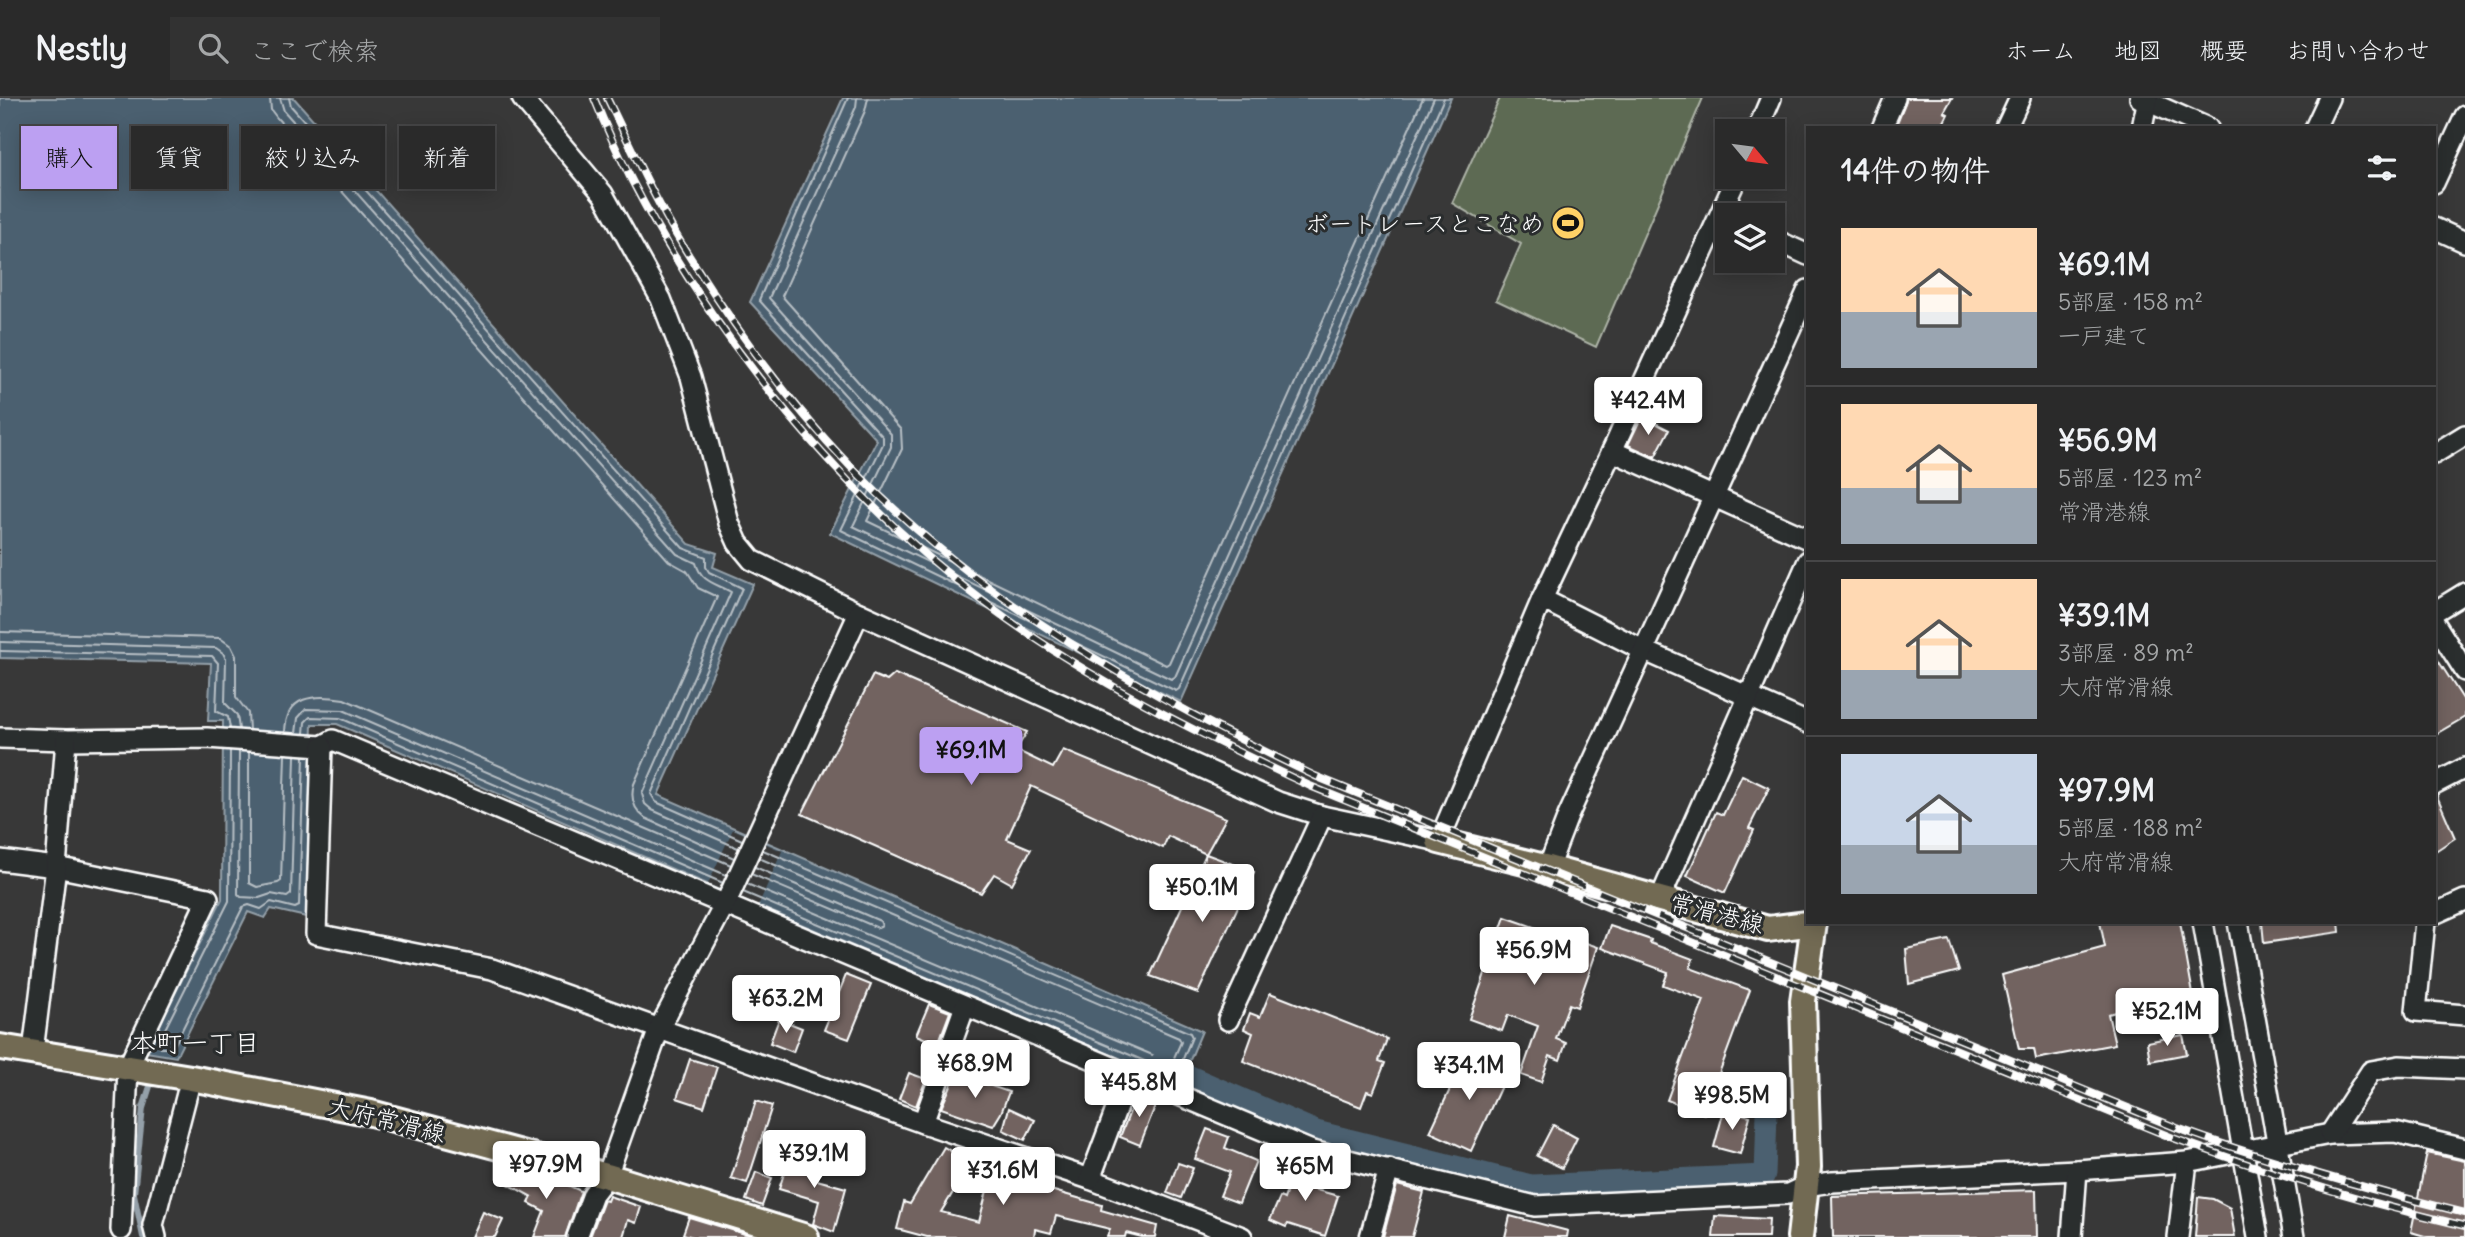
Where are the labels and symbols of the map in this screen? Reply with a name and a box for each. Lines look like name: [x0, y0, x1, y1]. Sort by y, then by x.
north arrow: [1715, 119, 1785, 189]
sports icon: ボートレースとこなめ: [1549, 204, 1587, 242]
place label: ボートレースとこなめ: [1304, 208, 1544, 238]
pin: ¥42.4M: [1591, 378, 1705, 437]
pin: ¥69.1M: [914, 728, 1028, 787]
pin: ¥50.1M: [1145, 864, 1259, 924]
street label: 常滑港線: [1667, 887, 1767, 939]
pin: ¥56.9M: [1477, 928, 1591, 987]
pin: ¥63.2M: [729, 976, 843, 1035]
pin: ¥52.1M: [2110, 988, 2224, 1048]
district label: 本町一丁目: [130, 1026, 260, 1059]
pin: ¥68.9M: [918, 1040, 1032, 1100]
pin: ¥34.1M: [1412, 1042, 1526, 1102]
pin: ¥45.8M: [1082, 1060, 1196, 1119]
pin: ¥98.5M: [1675, 1072, 1789, 1132]
street label: 大府常滑線: [325, 1090, 449, 1148]
pin: ¥39.1M: [757, 1130, 871, 1190]
pin: ¥97.9M: [489, 1142, 603, 1201]
pin: ¥65M: [1264, 1144, 1346, 1203]
pin: ¥31.6M: [946, 1148, 1060, 1207]

